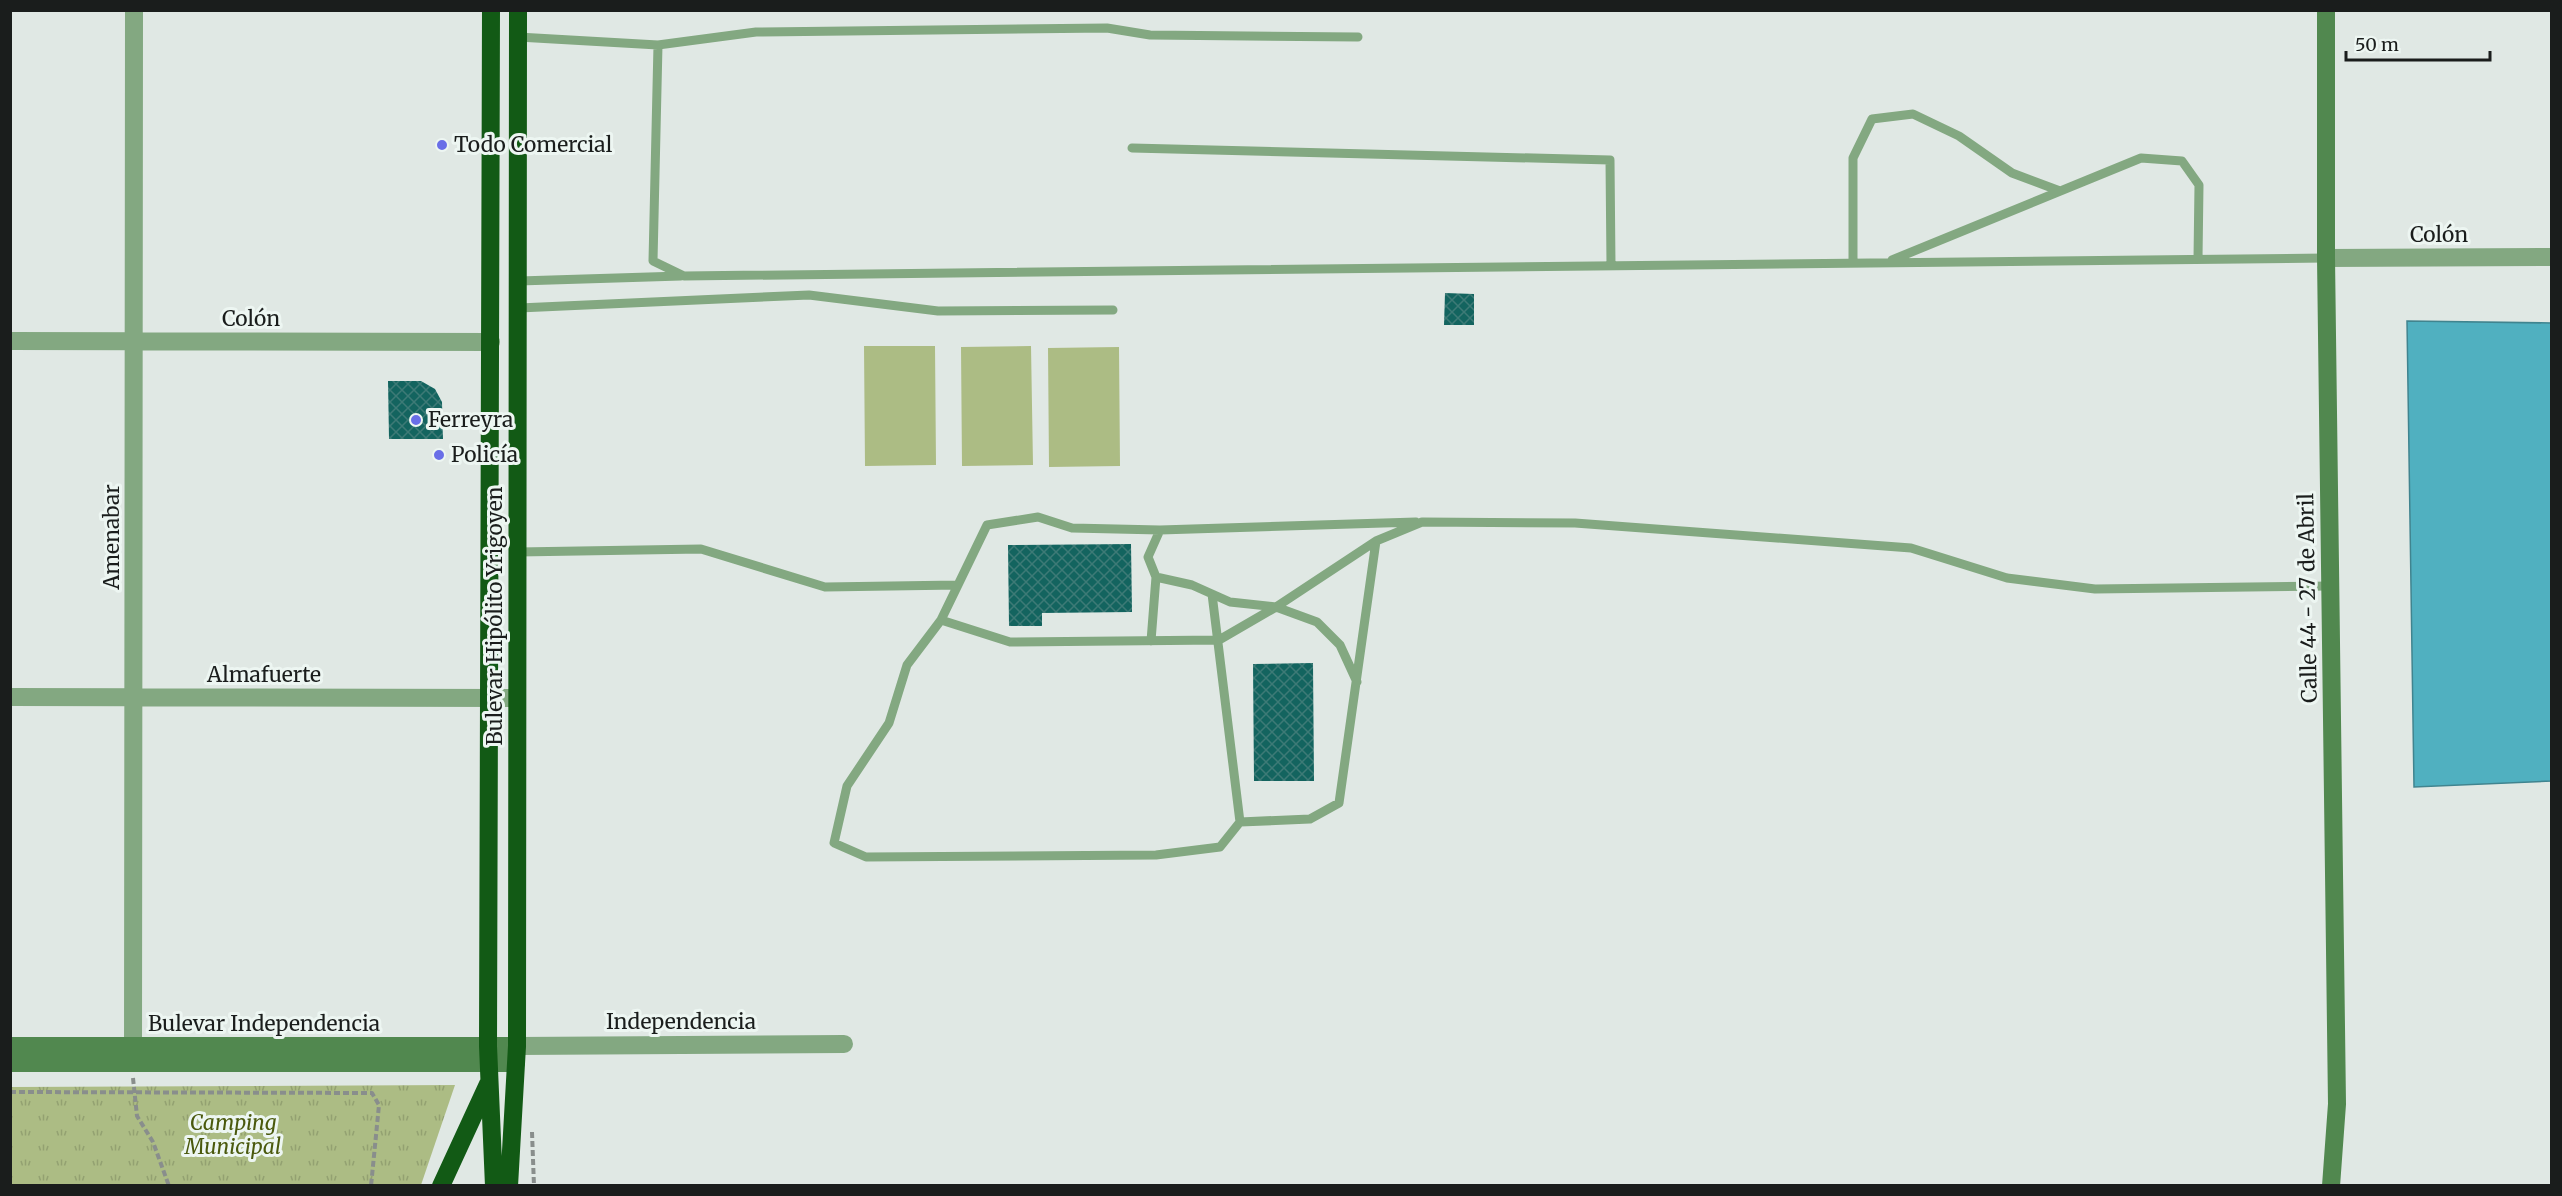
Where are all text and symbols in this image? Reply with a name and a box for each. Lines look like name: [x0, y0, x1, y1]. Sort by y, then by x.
scale bar: [2346, 24, 2490, 62]
text: 50 m: [2355, 33, 2399, 56]
place label: Todo Comercial: [454, 131, 613, 158]
marker: Todo Comercial: [435, 138, 449, 152]
street label: Colón: [2410, 221, 2468, 248]
street label: Colón: [222, 305, 280, 332]
place label: Ferreyra: [428, 406, 513, 433]
marker: Ferreyra: [409, 413, 423, 427]
place label: Policía: [451, 441, 518, 468]
marker: Policía: [432, 448, 446, 462]
street label: Amenabar: [98, 484, 125, 591]
street label: Bulevar Hipólito Yrigoyen: [481, 486, 508, 746]
street label: Calle 44 - 27 de Abril: [2292, 492, 2323, 703]
street label: Almafuerte: [206, 661, 321, 688]
street label: Independencia: [606, 1008, 756, 1035]
street label: Bulevar Independencia: [148, 1010, 380, 1037]
park label: Camping Municipal: [184, 1109, 281, 1160]

